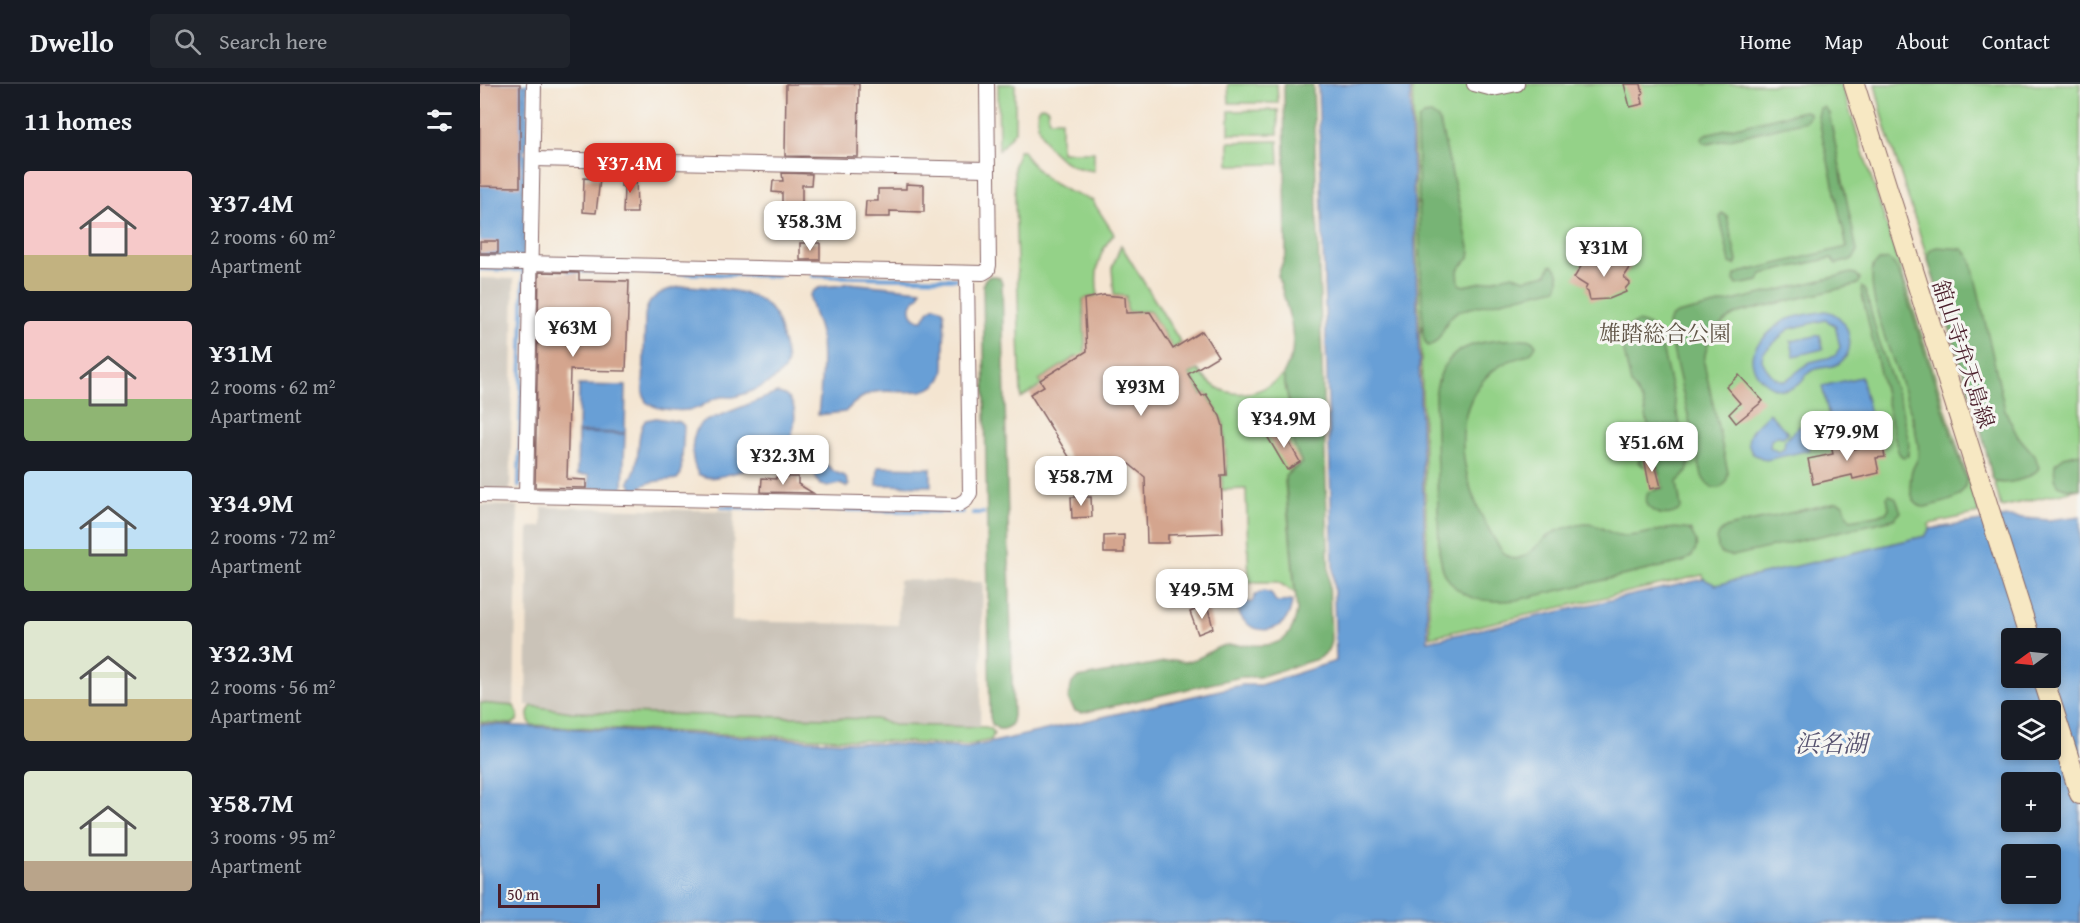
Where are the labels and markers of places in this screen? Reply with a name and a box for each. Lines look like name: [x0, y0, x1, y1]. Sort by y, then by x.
pin: ¥37.4M: [581, 143, 679, 194]
pin: ¥58.3M: [761, 201, 859, 252]
pin: ¥31M: [1568, 227, 1640, 278]
pin: ¥63M: [537, 307, 609, 358]
pin: ¥93M: [1105, 366, 1177, 417]
pin: ¥34.9M: [1235, 398, 1333, 449]
pin: ¥79.9M: [1798, 411, 1896, 462]
pin: ¥51.6M: [1603, 422, 1701, 473]
pin: ¥32.3M: [734, 435, 832, 486]
pin: ¥58.7M: [1032, 456, 1130, 507]
pin: ¥49.5M: [1153, 569, 1251, 620]

